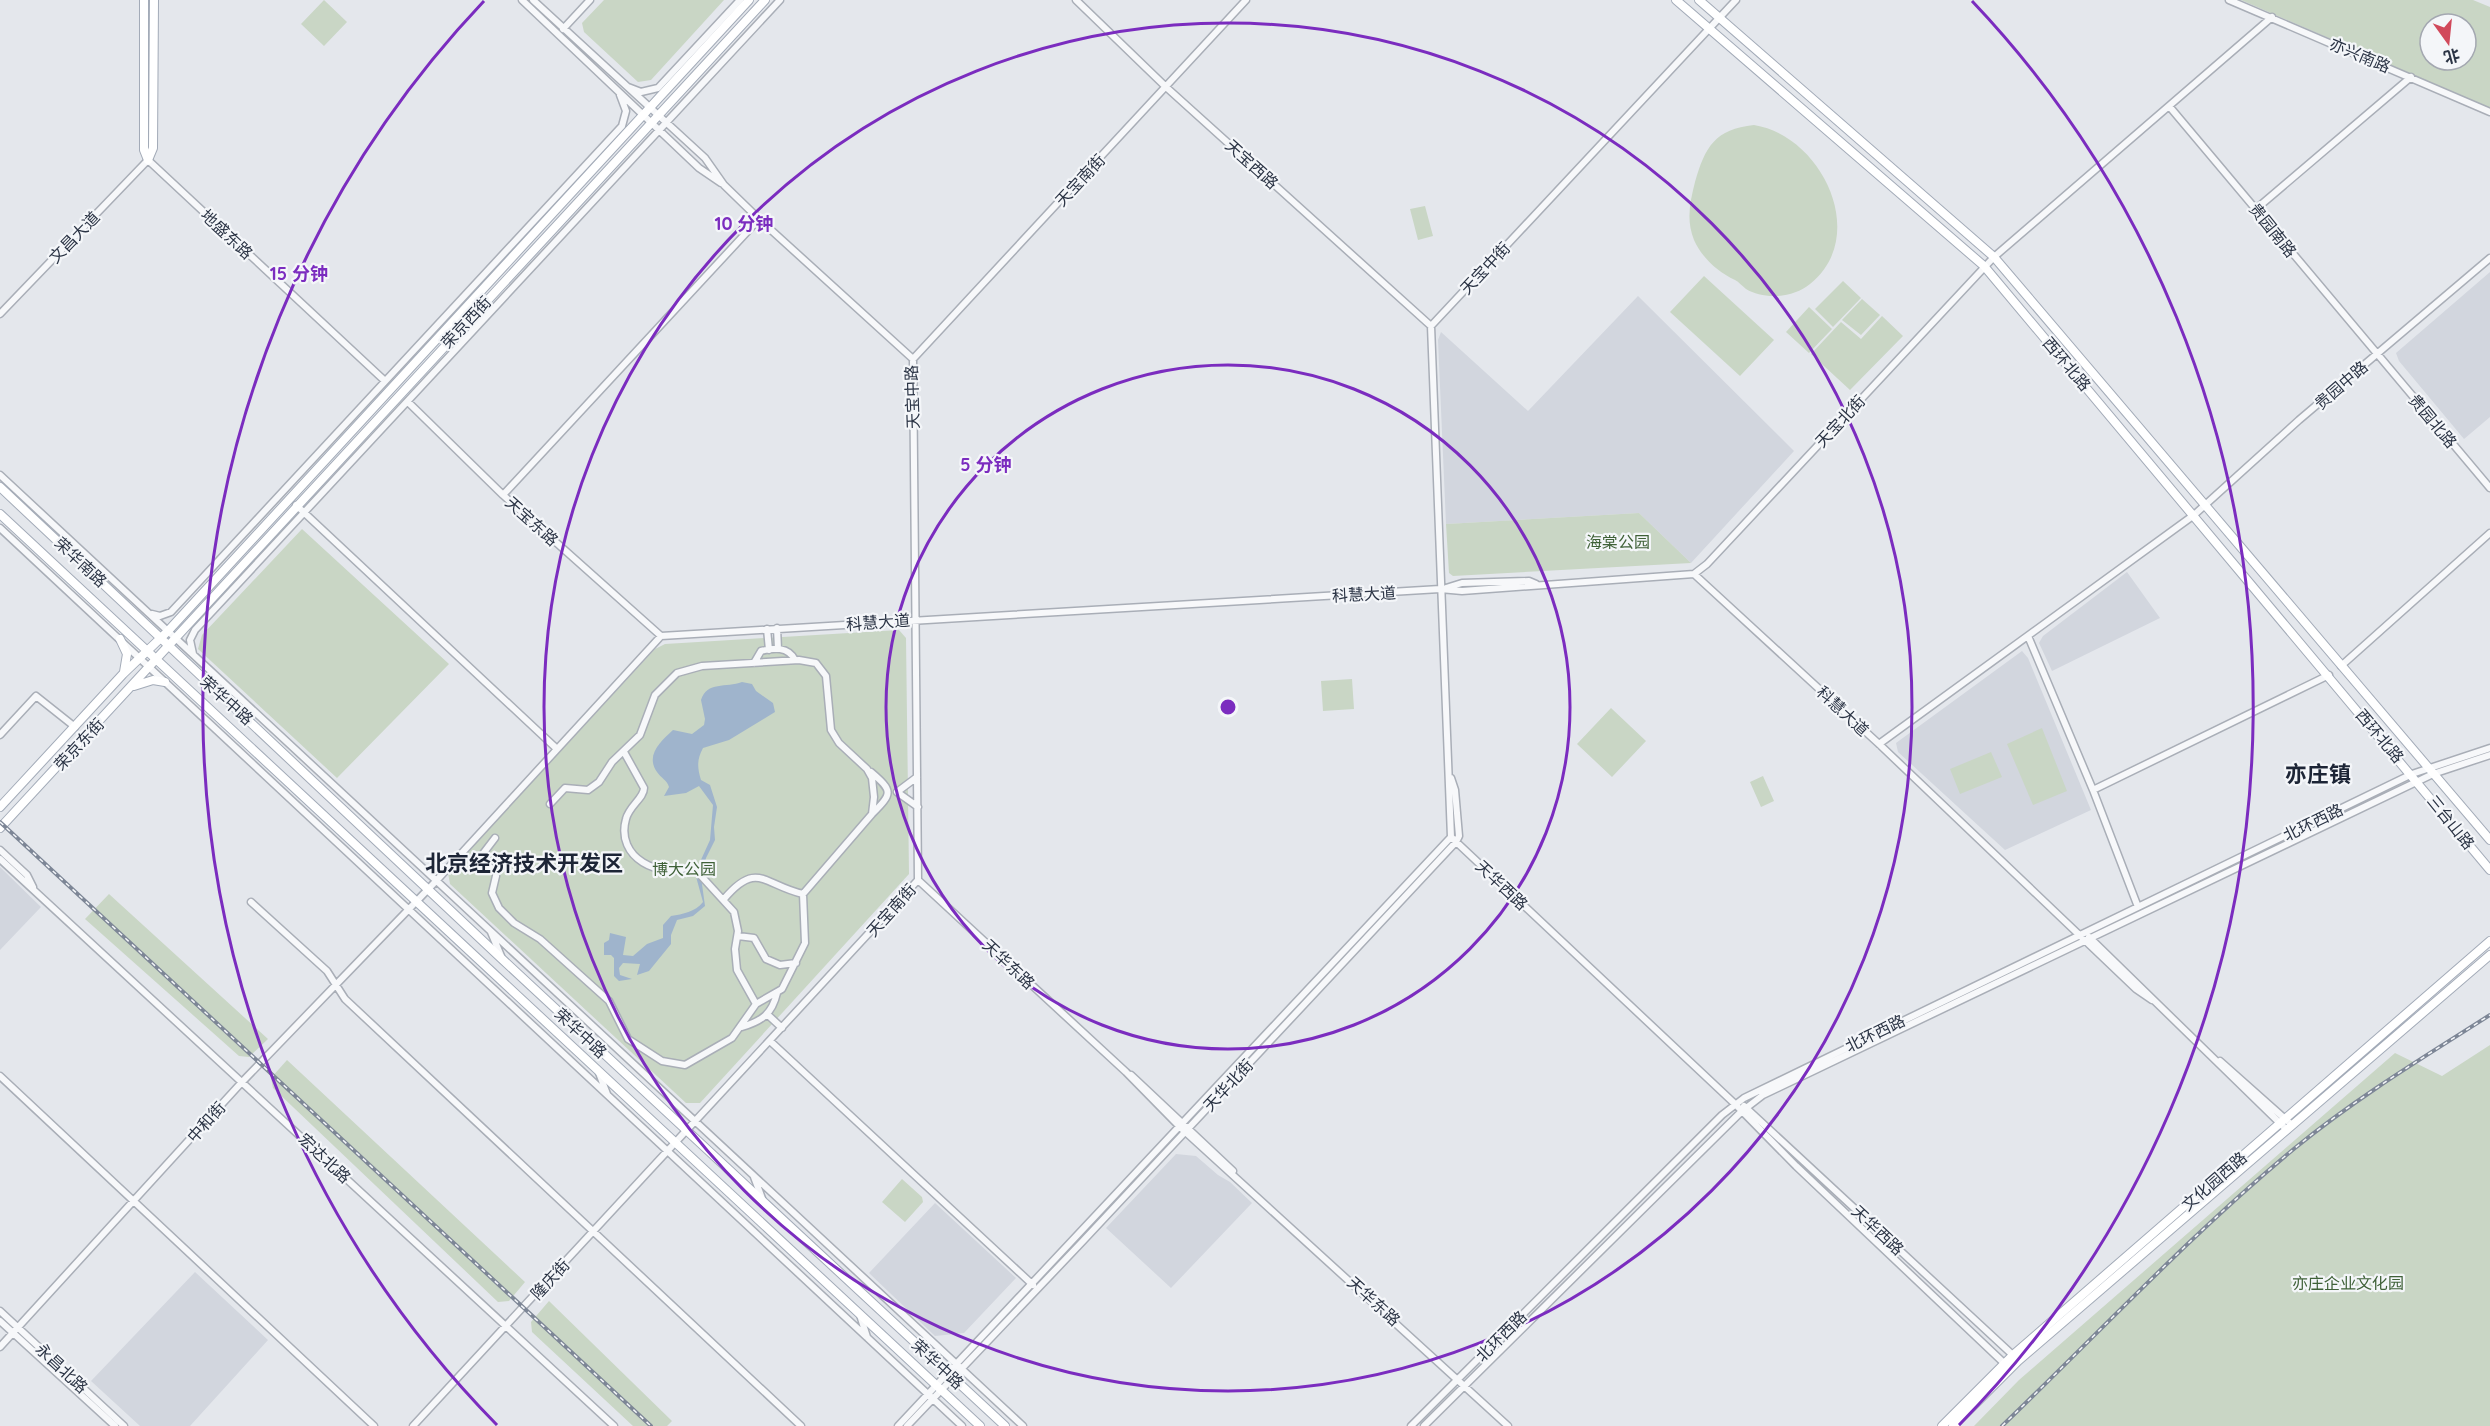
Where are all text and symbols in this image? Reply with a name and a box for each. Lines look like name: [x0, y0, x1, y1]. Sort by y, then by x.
north arrow: [2418, 12, 2478, 72]
street label: 亦兴南路: [2327, 33, 2393, 77]
text: 北: [2442, 45, 2462, 68]
street label: 天宝西路: [1222, 135, 1282, 193]
street label: 天宝南街: [1051, 150, 1109, 210]
street label: 贵园南路: [2245, 199, 2301, 261]
street label: 地盛东路: [197, 205, 257, 263]
street label: 文昌大道: [45, 207, 103, 267]
text: 10 分钟: [714, 212, 774, 235]
street label: 天宝中街: [1456, 238, 1514, 298]
text: 15 分钟: [270, 262, 328, 285]
street label: 荣京西街: [437, 292, 495, 352]
street label: 西环北路: [2039, 333, 2095, 395]
street label: 贵园中路: [2310, 356, 2372, 414]
street label: 天宝中路: [901, 365, 923, 429]
street label: 贵园北路: [2405, 390, 2461, 452]
street label: 天宝北街: [1811, 391, 1869, 451]
text: 5 分钟: [960, 453, 1012, 476]
street label: 天宝东路: [502, 492, 562, 550]
park label: 海棠公园: [1586, 532, 1650, 552]
street label: 荣华南路: [51, 533, 111, 591]
street label: 科慧大道: [1332, 582, 1396, 606]
street label: 科慧大道: [845, 610, 911, 634]
street label: 荣华中路: [197, 671, 257, 729]
street label: 科慧大道: [1813, 682, 1873, 740]
centre of rings: [1218, 697, 1238, 717]
street label: 西环北路: [2352, 705, 2408, 767]
street label: 荣京东街: [50, 714, 108, 774]
district label: 亦庄镇: [2285, 760, 2351, 788]
street label: 三台山路: [2423, 791, 2479, 853]
street label: 北环西路: [2280, 799, 2346, 845]
district label: 北京经济技术开发区: [425, 849, 623, 877]
street label: 天华西路: [1472, 856, 1532, 914]
park label: 博大公园: [652, 859, 716, 879]
street label: 天宝南街: [862, 880, 920, 940]
street label: 天华东路: [979, 935, 1039, 993]
street label: 荣华中路: [551, 1004, 611, 1062]
street label: 北环西路: [1842, 1010, 1908, 1056]
street label: 天华北街: [1199, 1055, 1257, 1115]
street label: 中和街: [183, 1097, 229, 1147]
street label: 宏达北路: [295, 1129, 355, 1187]
street label: 文化园西路: [2177, 1147, 2251, 1215]
street label: 天华西路: [1848, 1201, 1908, 1259]
street label: 隆庆街: [526, 1255, 574, 1303]
street label: 天华东路: [1344, 1272, 1404, 1330]
park label: 亦庄企业文化园: [2292, 1273, 2404, 1293]
street label: 北环西路: [1471, 1306, 1531, 1366]
street label: 荣华中路: [908, 1335, 968, 1393]
street label: 永昌北路: [32, 1339, 92, 1397]

